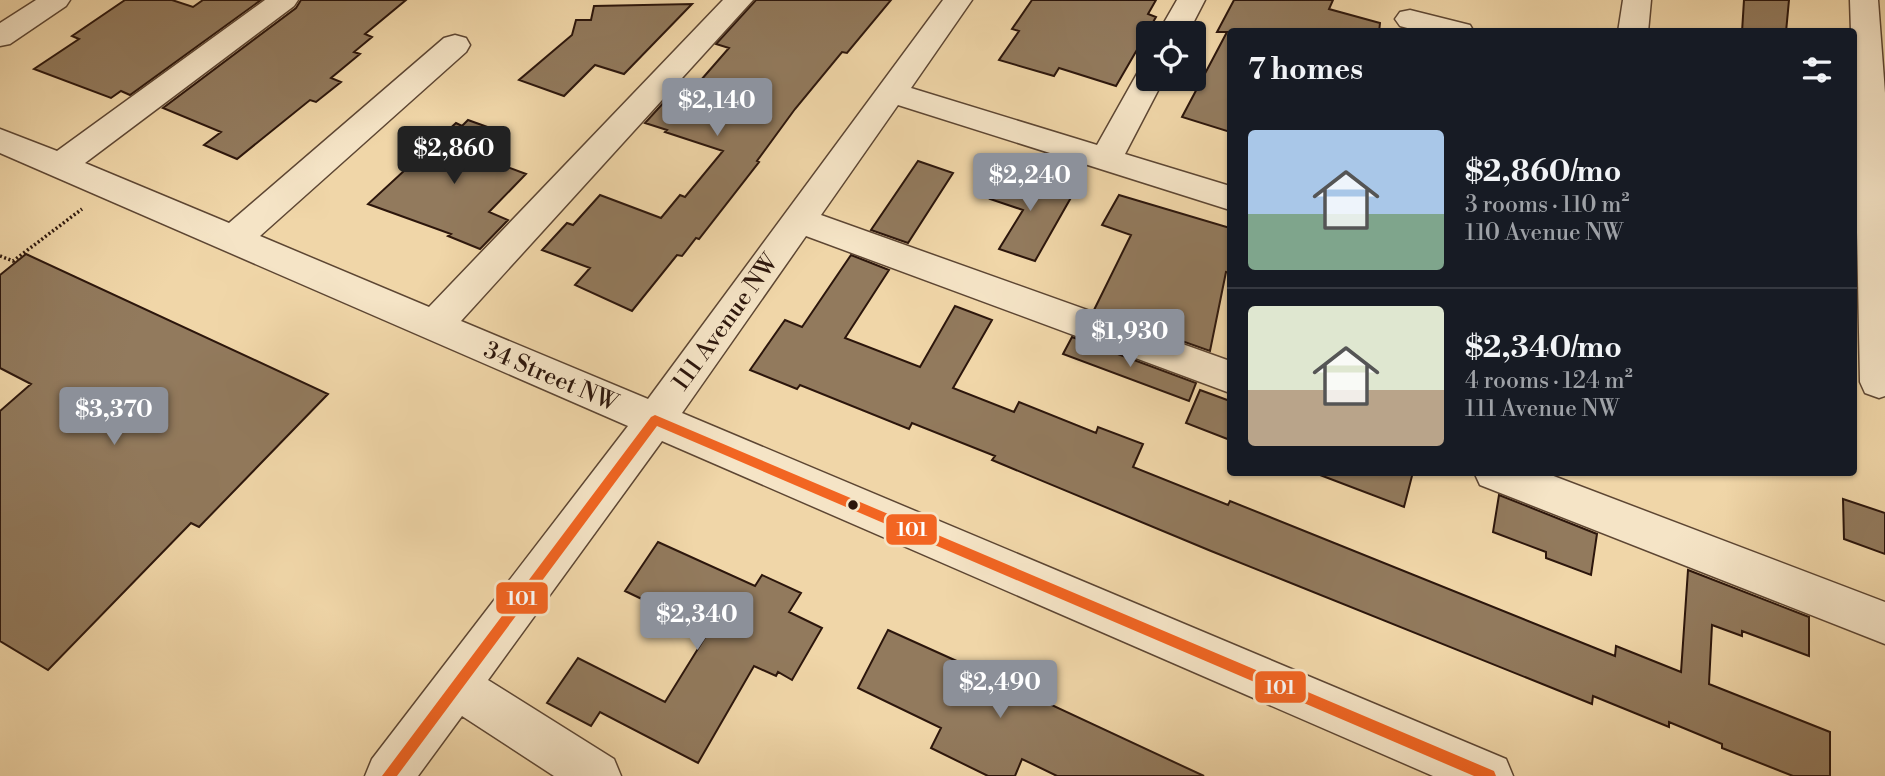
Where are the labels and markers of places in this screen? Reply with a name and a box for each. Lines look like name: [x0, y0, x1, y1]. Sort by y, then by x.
pin: $2,140: [660, 78, 774, 138]
pin: $2,860: [397, 127, 511, 186]
pin: $2,240: [973, 154, 1087, 213]
pin: $1,930: [1073, 310, 1187, 369]
pin: $3,370: [57, 388, 171, 447]
unlabelled marker: [846, 498, 860, 512]
pin: $2,340: [640, 592, 754, 652]
pin: $2,490: [943, 660, 1057, 720]

